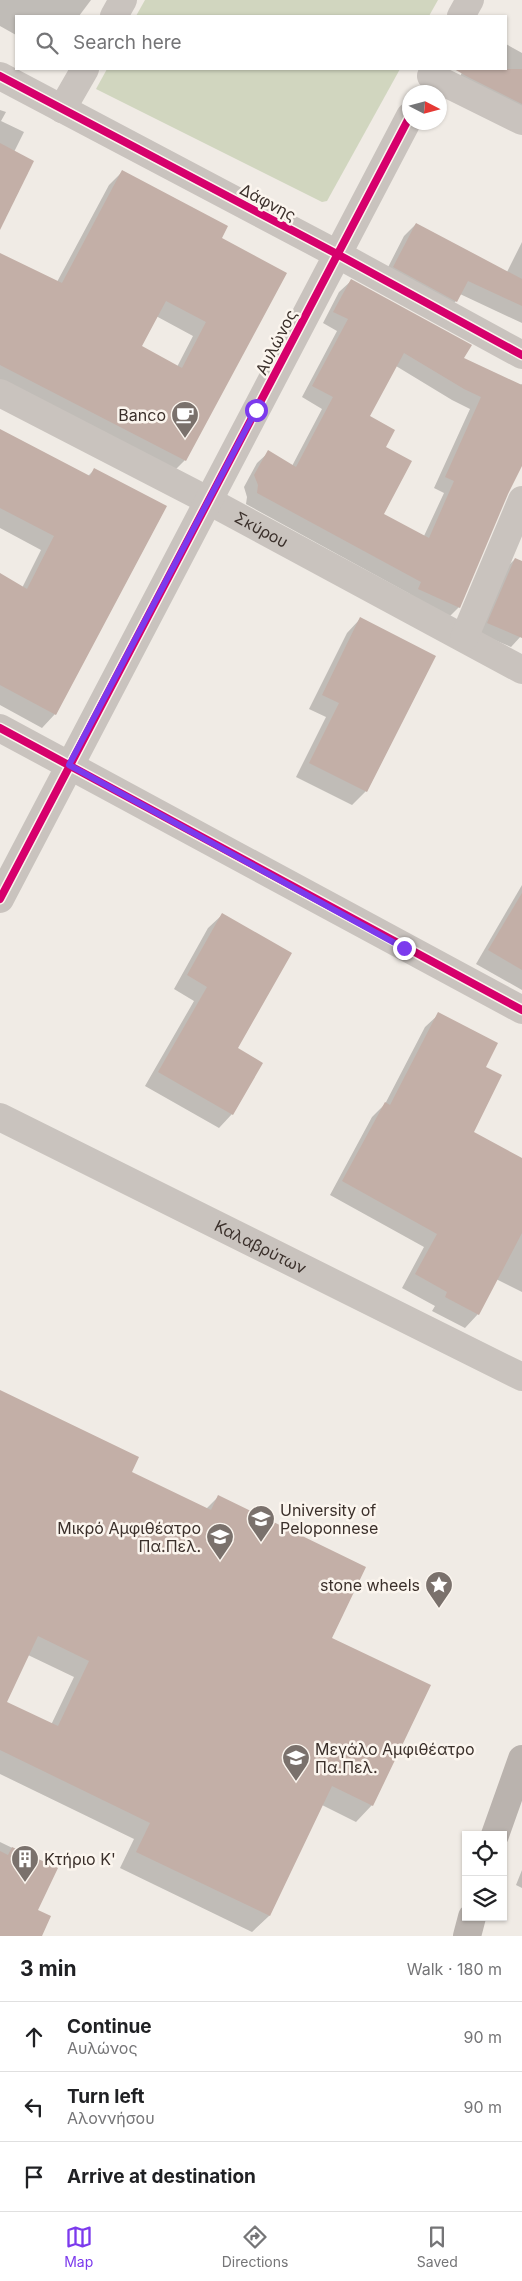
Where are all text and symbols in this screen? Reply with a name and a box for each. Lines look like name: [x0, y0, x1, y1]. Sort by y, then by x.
search box: [15, 15, 507, 70]
icon: search: [33, 29, 61, 57]
text: Search here: [73, 31, 182, 54]
north arrow: [402, 85, 447, 130]
street label: Δάφνης: [237, 179, 299, 225]
street label: Αυλώνος: [251, 306, 301, 378]
route start: [245, 399, 268, 422]
cafe icon: Banco: [170, 400, 200, 439]
place label: Banco: [118, 405, 166, 425]
street label: Σκύρου: [231, 507, 292, 552]
route end: [393, 937, 416, 960]
street label: Καλαβρύτων: [211, 1215, 310, 1278]
place label: University of Peloponnese: [280, 1500, 378, 1538]
school or university icon: University of Peloponnese: [246, 1504, 276, 1543]
place label: Μικρό Αμφιθέατρο Πα.Πελ.: [57, 1518, 201, 1556]
school or university icon: Μικρό Αμφιθέατρο Πα.Πελ.: [205, 1522, 235, 1561]
place icon: stone wheels: [424, 1570, 454, 1609]
place label: stone wheels: [320, 1575, 420, 1595]
place label: Μεγάλο Αμφιθέατρο Πα.Πελ.: [315, 1739, 475, 1777]
school or university icon: Μεγάλο Αμφιθέατρο Πα.Πελ.: [281, 1743, 311, 1782]
map controls: [462, 1831, 507, 1921]
button: locate: [462, 1831, 507, 1876]
building icon: Κτήριο Κ': [10, 1844, 40, 1883]
place label: Κτήριο Κ': [44, 1849, 116, 1869]
button: layers: [462, 1876, 507, 1921]
text: 3 min: [20, 1956, 76, 1981]
text: Walk · 180 m: [407, 1959, 502, 1979]
text: Continue: [67, 2015, 152, 2038]
icon: ahead: [20, 2023, 48, 2051]
text: 90 m: [463, 2027, 502, 2047]
text: Αυλώνος: [67, 2038, 138, 2058]
text: Turn left: [67, 2085, 145, 2108]
icon: left: [20, 2093, 48, 2121]
text: 90 m: [463, 2097, 502, 2117]
text: Αλοννήσου: [67, 2108, 155, 2128]
icon: arrive: [20, 2163, 48, 2191]
text: Arrive at destination: [67, 2165, 256, 2188]
tab: Map: [64, 2223, 93, 2270]
tab: Directions: [222, 2223, 288, 2270]
tab: Saved: [417, 2223, 458, 2270]

